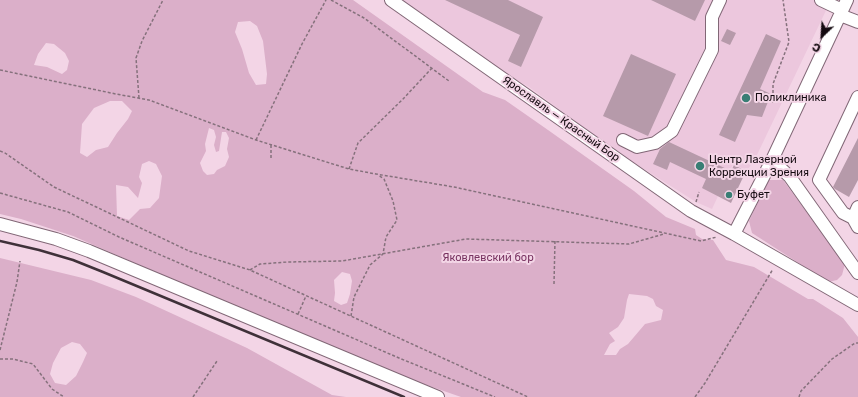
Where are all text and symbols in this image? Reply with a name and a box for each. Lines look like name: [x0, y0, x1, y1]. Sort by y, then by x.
north arrow: [802, 16, 842, 56]
text: С: [810, 40, 823, 55]
street label: Ярославль — Красный Бор: [500, 73, 622, 165]
place label: Поликлиника: [755, 91, 826, 105]
marker: Поликлиника: [740, 92, 752, 104]
place label: Центр Лазерной Коррекции Зрения: [709, 153, 809, 179]
marker: Центр Лазерной Коррекции Зрения: [694, 160, 706, 172]
place label: Буфет: [737, 188, 770, 202]
marker: Буфет: [724, 190, 734, 200]
park label: Яковлевский бор: [442, 251, 534, 265]

